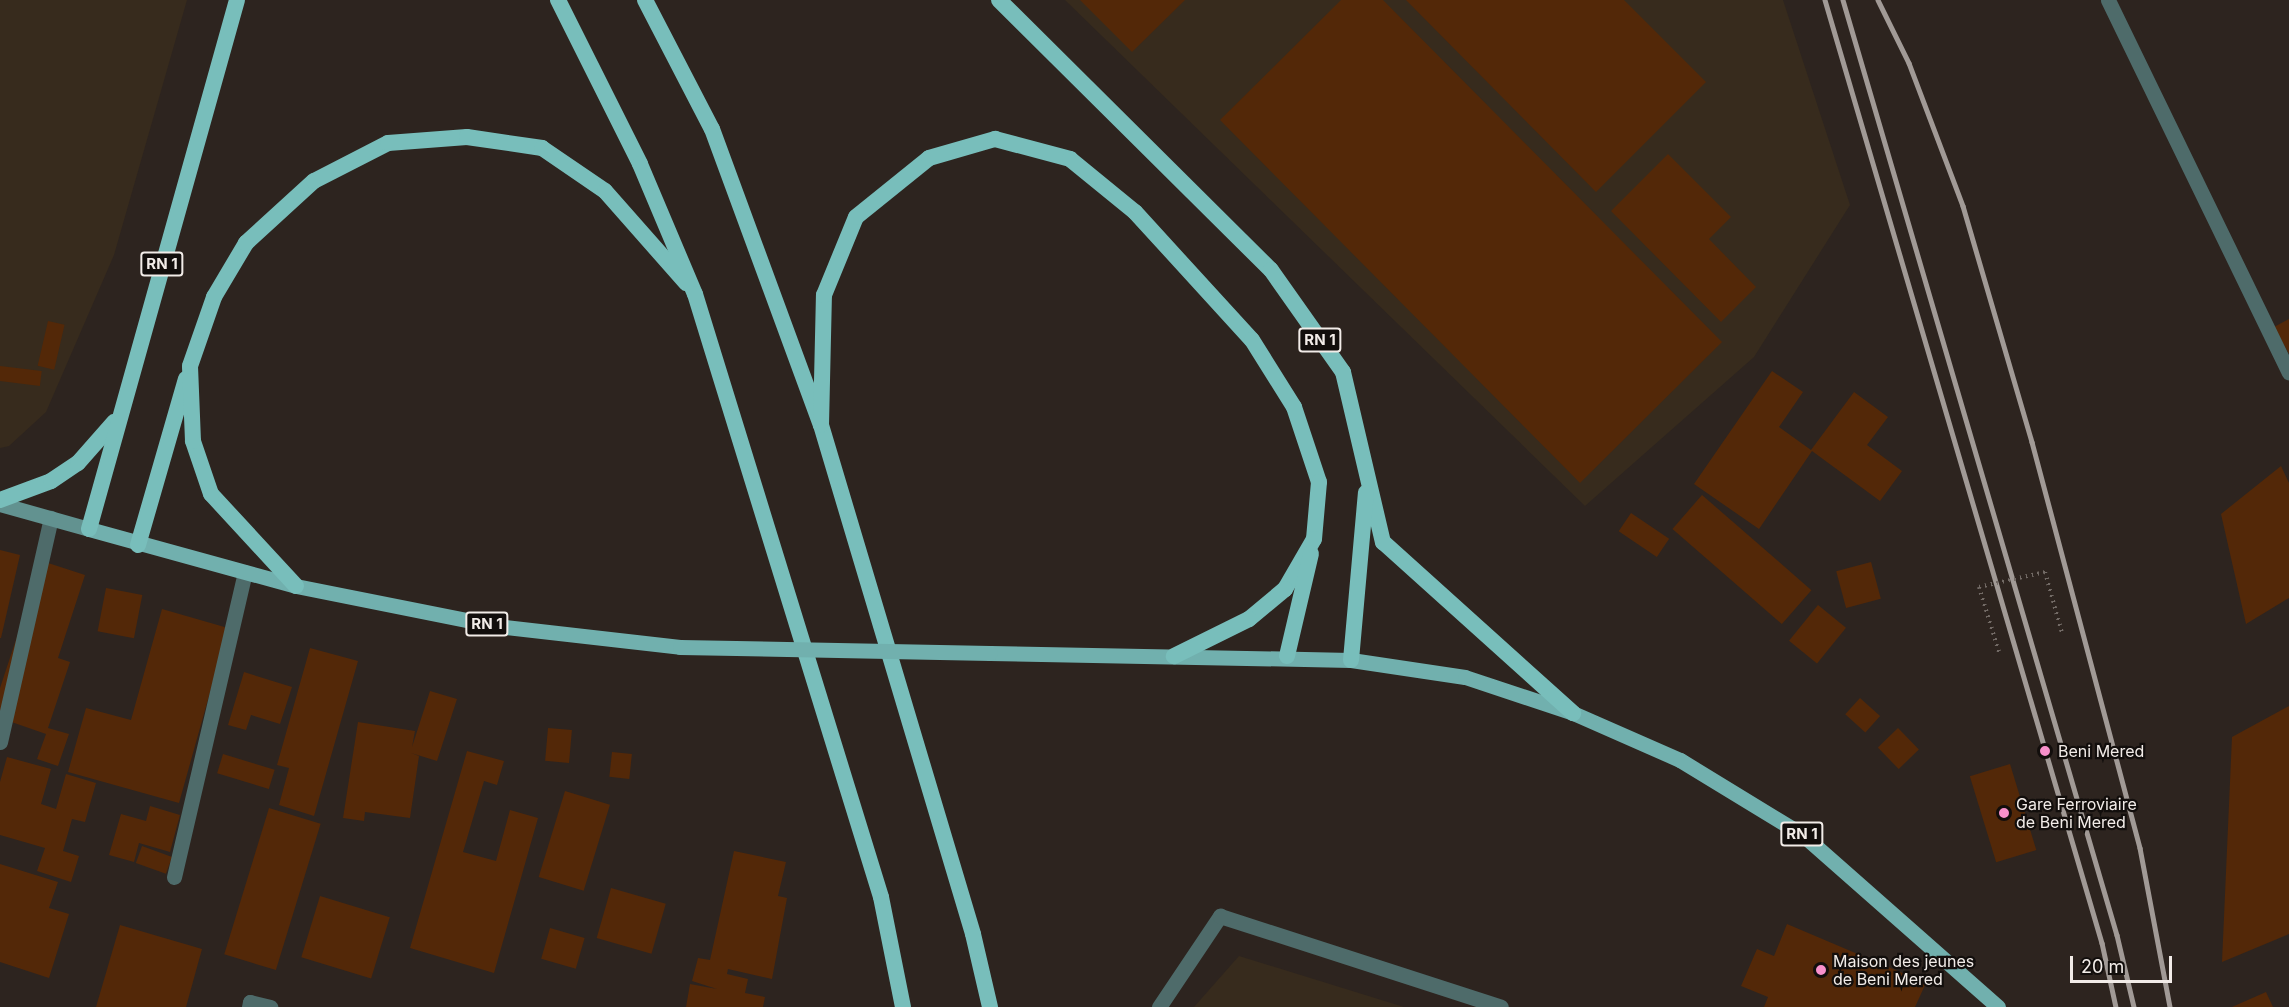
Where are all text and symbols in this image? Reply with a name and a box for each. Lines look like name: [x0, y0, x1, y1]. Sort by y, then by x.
road number: RN 1: [140, 252, 184, 276]
road number: RN 1: [1298, 328, 1342, 352]
road number: RN 1: [464, 612, 510, 636]
place label: Beni Mered: [2058, 741, 2144, 761]
marker: Beni Mered: [2036, 742, 2054, 760]
place label: Gare Ferroviaire de Beni Mered: [2016, 794, 2137, 832]
marker: Gare Ferroviaire de Beni Mered: [1997, 806, 2011, 820]
road number: RN 1: [1780, 822, 1824, 846]
scale bar: [2073, 944, 2175, 982]
place label: Maison des jeunes de Beni Mered: [1833, 951, 1974, 989]
text: 20 m: [2081, 956, 2124, 977]
marker: Maison des jeunes de Beni Mered: [1814, 963, 1828, 977]

